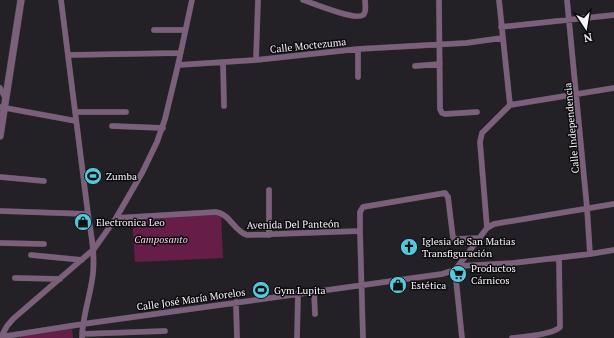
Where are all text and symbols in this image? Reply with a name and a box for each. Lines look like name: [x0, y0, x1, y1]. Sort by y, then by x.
north arrow: [566, 8, 606, 48]
text: N: [582, 30, 594, 46]
street label: Calle Moctezuma: [269, 35, 347, 56]
street label: Calle Independencia: [561, 82, 582, 174]
sports icon: Zumba: [83, 166, 103, 186]
place label: Zumba: [106, 170, 137, 183]
shop icon: Electronica Leo: [73, 212, 93, 232]
place label: Electronica Leo: [96, 216, 165, 229]
street label: Avenida Del Panteón: [247, 217, 340, 232]
park label: Camposanto: [134, 233, 188, 246]
place label: Iglesia de San Matias Transfiguración: [422, 235, 515, 260]
church icon: Iglesia de San Matias Transfiguración: [399, 237, 419, 257]
place label: Productos Cárnicos: [471, 262, 516, 287]
supermarket icon: Productos Cárnicos: [448, 264, 468, 284]
shop icon: Estética: [388, 275, 408, 295]
place label: Estética: [411, 279, 446, 292]
sports icon: Gym Lupita: [251, 280, 271, 300]
place label: Gym Lupita: [274, 284, 326, 297]
street label: Calle José María Morelos: [136, 285, 246, 314]

